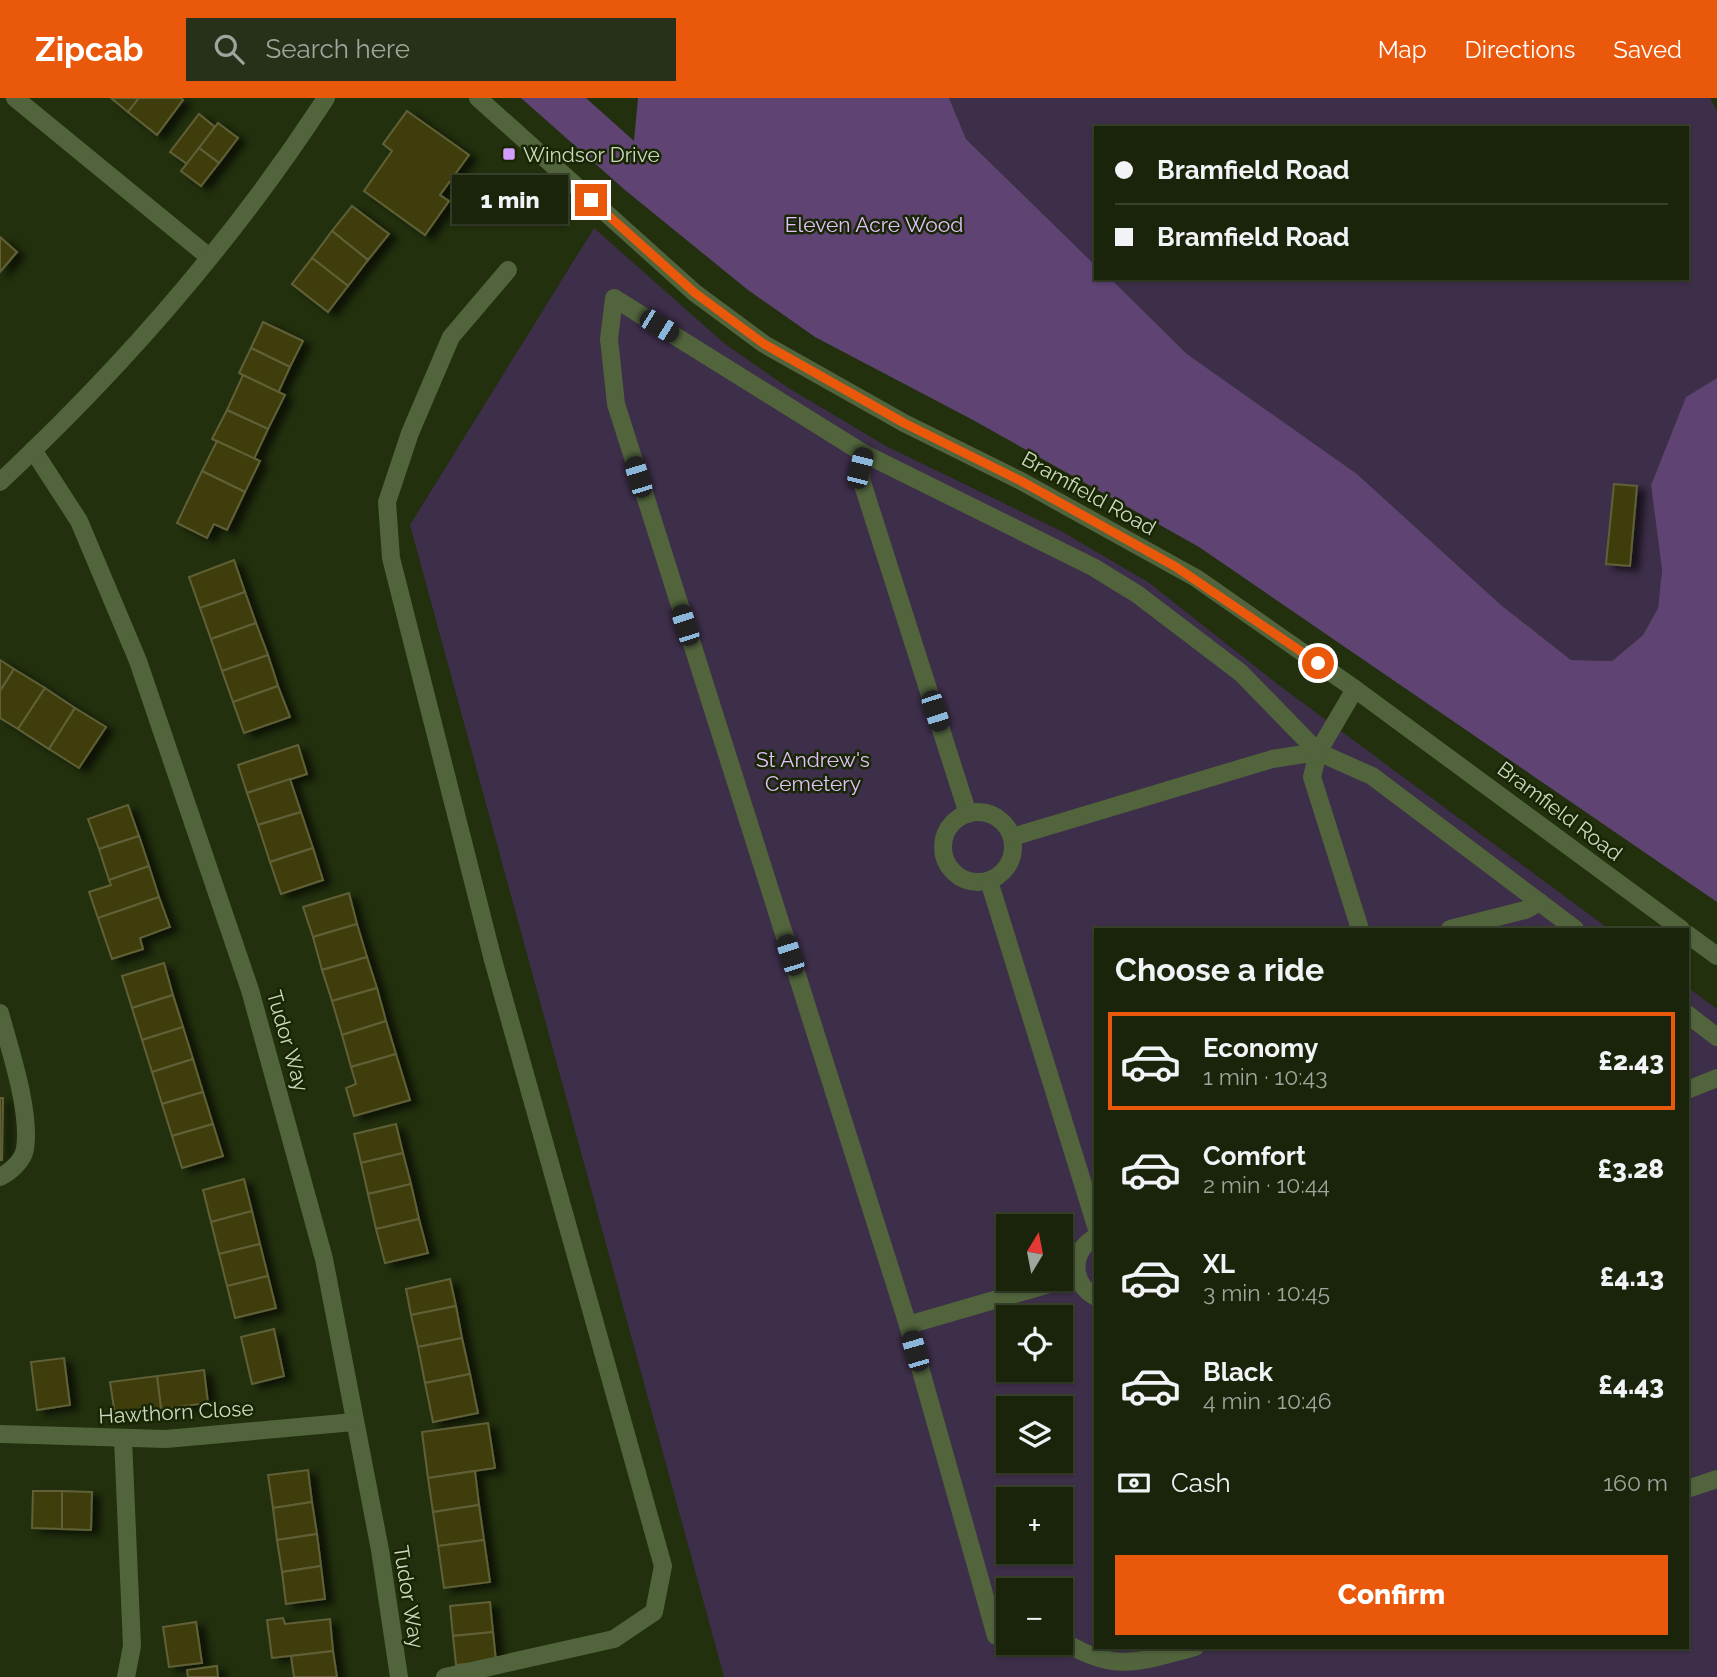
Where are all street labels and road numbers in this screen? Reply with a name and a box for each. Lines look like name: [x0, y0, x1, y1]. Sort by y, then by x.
street label: Bramfield Road: [1018, 446, 1160, 540]
street label: Bramfield Road: [1493, 756, 1627, 866]
street label: Tudor Way: [262, 988, 314, 1094]
street label: Hawthorn Close: [98, 1395, 254, 1429]
street label: Tudor Way: [389, 1544, 429, 1650]

